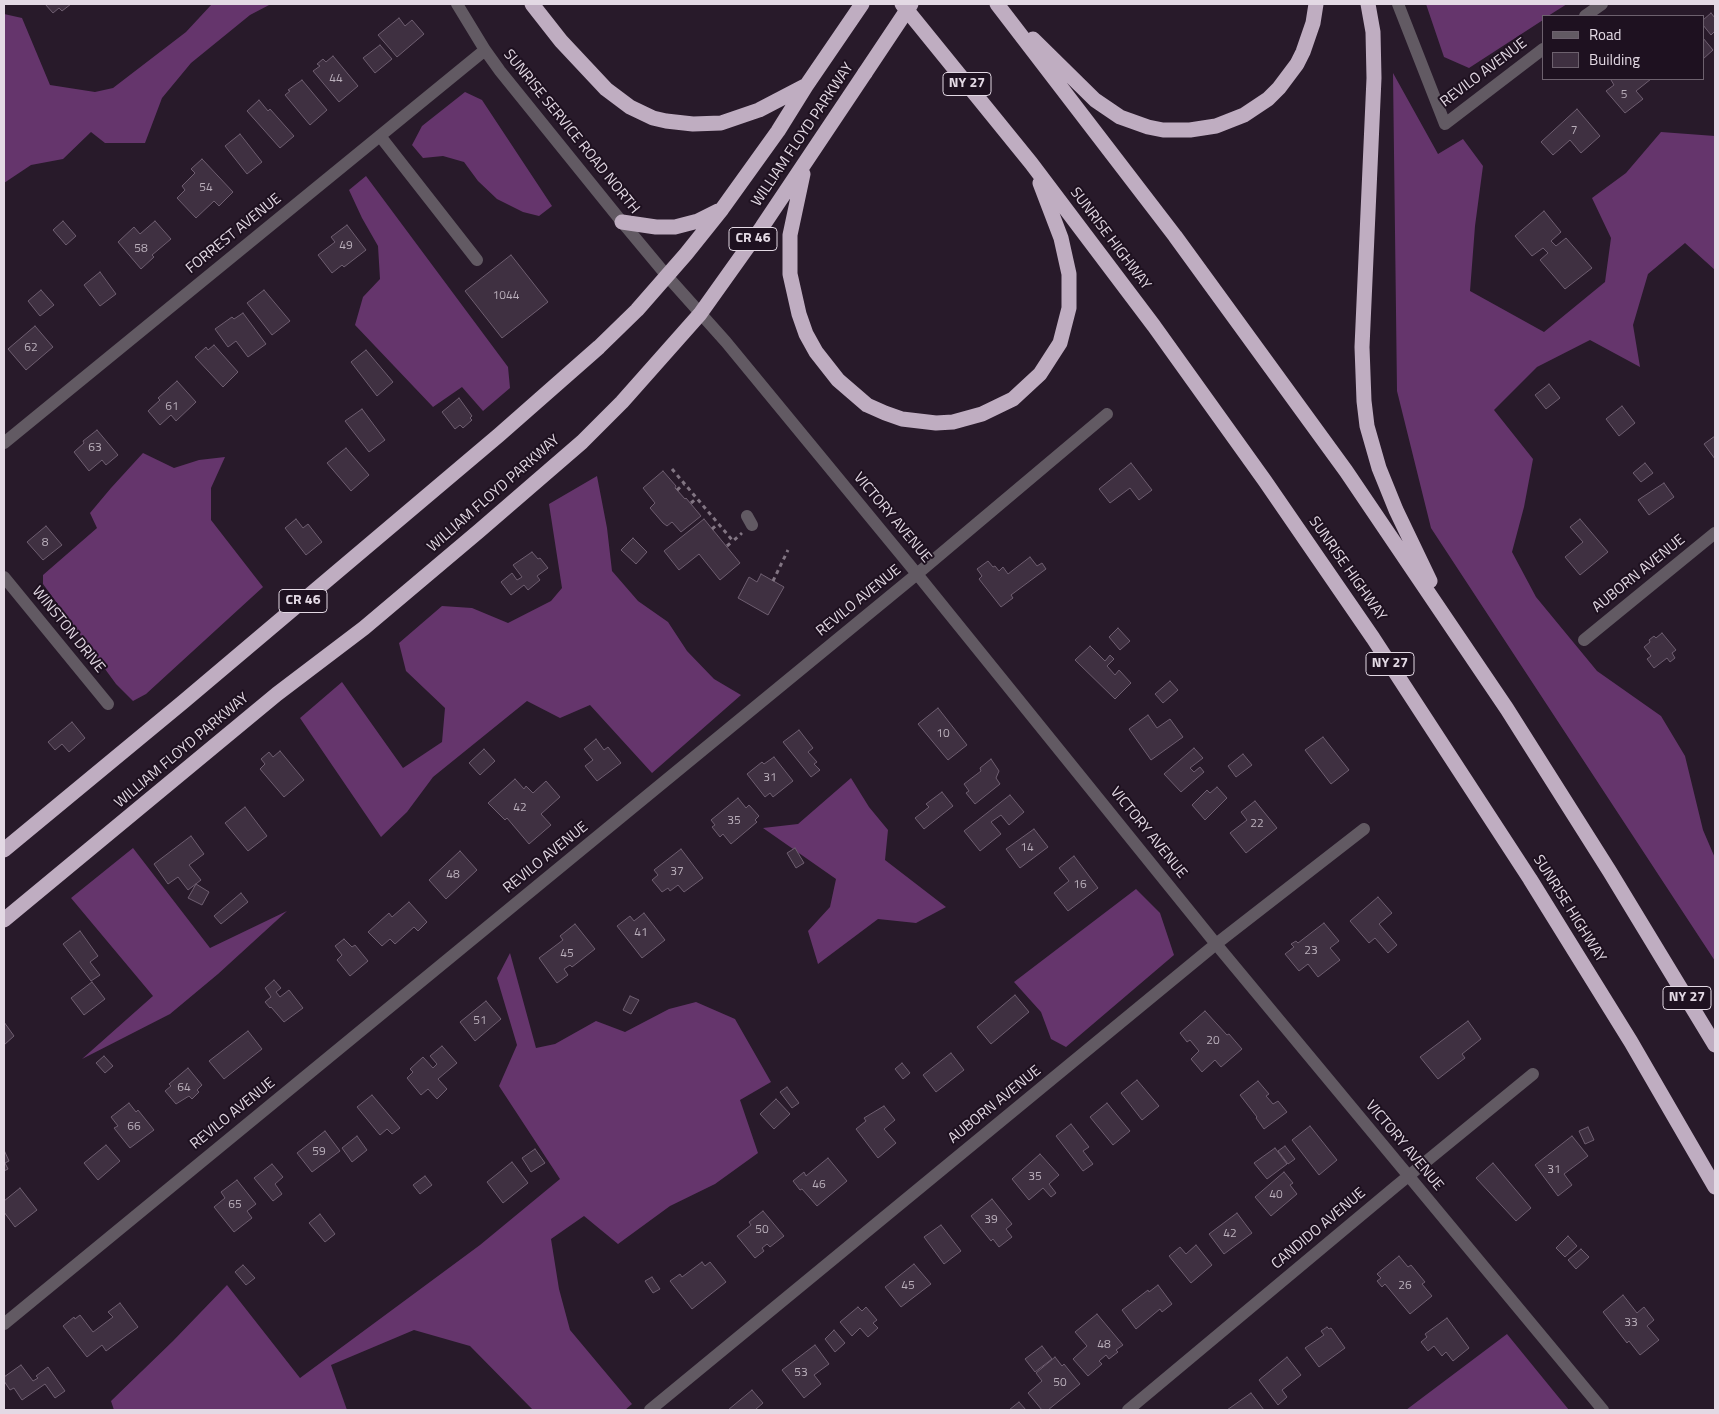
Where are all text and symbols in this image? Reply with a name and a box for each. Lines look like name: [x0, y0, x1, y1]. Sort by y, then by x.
legend: [1542, 15, 1704, 80]
text: Road: [1589, 23, 1621, 46]
street label: REVILO AVENUE: [1437, 35, 1531, 111]
street label: SUNRISE SERVICE ROAD NORTH: [499, 46, 643, 218]
text: Building: [1589, 48, 1640, 71]
street label: WILLIAM FLOYD PARKWAY: [748, 60, 858, 210]
house number: 44: [329, 72, 343, 86]
road number: NY 27: [943, 72, 991, 96]
house number: 5: [1621, 88, 1627, 102]
house number: 7: [1571, 124, 1577, 138]
house number: 54: [199, 181, 213, 195]
street label: SUNRISE HIGHWAY: [1066, 184, 1154, 294]
street label: FORREST AVENUE: [183, 190, 285, 278]
road number: CR 46: [729, 228, 777, 250]
house number: 49: [339, 239, 353, 253]
house number: 58: [134, 242, 148, 256]
house number: 1044: [493, 289, 519, 303]
house number: 62: [24, 341, 38, 355]
house number: 61: [165, 400, 179, 414]
street label: WILLIAM FLOYD PARKWAY: [424, 432, 564, 556]
house number: 63: [88, 441, 102, 455]
street label: VICTORY AVENUE: [849, 469, 935, 567]
street label: SUNRISE HIGHWAY: [1304, 513, 1390, 625]
street label: AUBORN AVENUE: [1589, 531, 1689, 617]
house number: 8: [42, 536, 48, 550]
street label: REVILO AVENUE: [813, 561, 905, 641]
street label: WINSTON DRIVE: [28, 583, 108, 677]
road number: CR 46: [279, 590, 327, 612]
road number: NY 27: [1366, 652, 1414, 676]
street label: WILLIAM FLOYD PARKWAY: [111, 690, 253, 812]
house number: 10: [936, 727, 950, 741]
house number: 31: [763, 771, 777, 785]
street label: VICTORY AVENUE: [1106, 784, 1190, 882]
house number: 42: [513, 801, 527, 815]
house number: 35: [727, 814, 741, 828]
house number: 22: [1250, 817, 1264, 831]
street label: REVILO AVENUE: [500, 818, 592, 898]
house number: 14: [1020, 841, 1034, 855]
street label: SUNRISE HIGHWAY: [1529, 852, 1609, 966]
house number: 37: [670, 865, 684, 879]
house number: 48: [446, 868, 460, 882]
house number: 16: [1073, 878, 1087, 892]
house number: 41: [634, 926, 648, 940]
house number: 23: [1304, 944, 1318, 958]
house number: 45: [560, 947, 574, 961]
road number: NY 27: [1663, 986, 1711, 1010]
house number: 51: [473, 1014, 487, 1028]
house number: 20: [1206, 1034, 1220, 1048]
street label: AUBORN AVENUE: [945, 1062, 1045, 1148]
street label: REVILO AVENUE: [187, 1074, 279, 1154]
house number: 64: [177, 1081, 191, 1095]
street label: VICTORY AVENUE: [1361, 1097, 1447, 1195]
house number: 66: [127, 1120, 141, 1134]
house number: 59: [312, 1145, 326, 1159]
house number: 31: [1547, 1163, 1561, 1177]
house number: 35: [1028, 1170, 1042, 1184]
house number: 46: [812, 1178, 826, 1192]
street label: CANDIDO AVENUE: [1268, 1184, 1370, 1274]
house number: 40: [1269, 1188, 1283, 1202]
house number: 65: [228, 1198, 242, 1212]
house number: 39: [984, 1213, 998, 1227]
house number: 50: [755, 1223, 769, 1237]
house number: 42: [1223, 1227, 1237, 1241]
house number: 45: [901, 1279, 915, 1293]
house number: 26: [1398, 1279, 1412, 1293]
house number: 33: [1624, 1316, 1638, 1330]
house number: 48: [1097, 1338, 1111, 1352]
house number: 53: [794, 1366, 808, 1380]
house number: 50: [1053, 1376, 1067, 1390]

